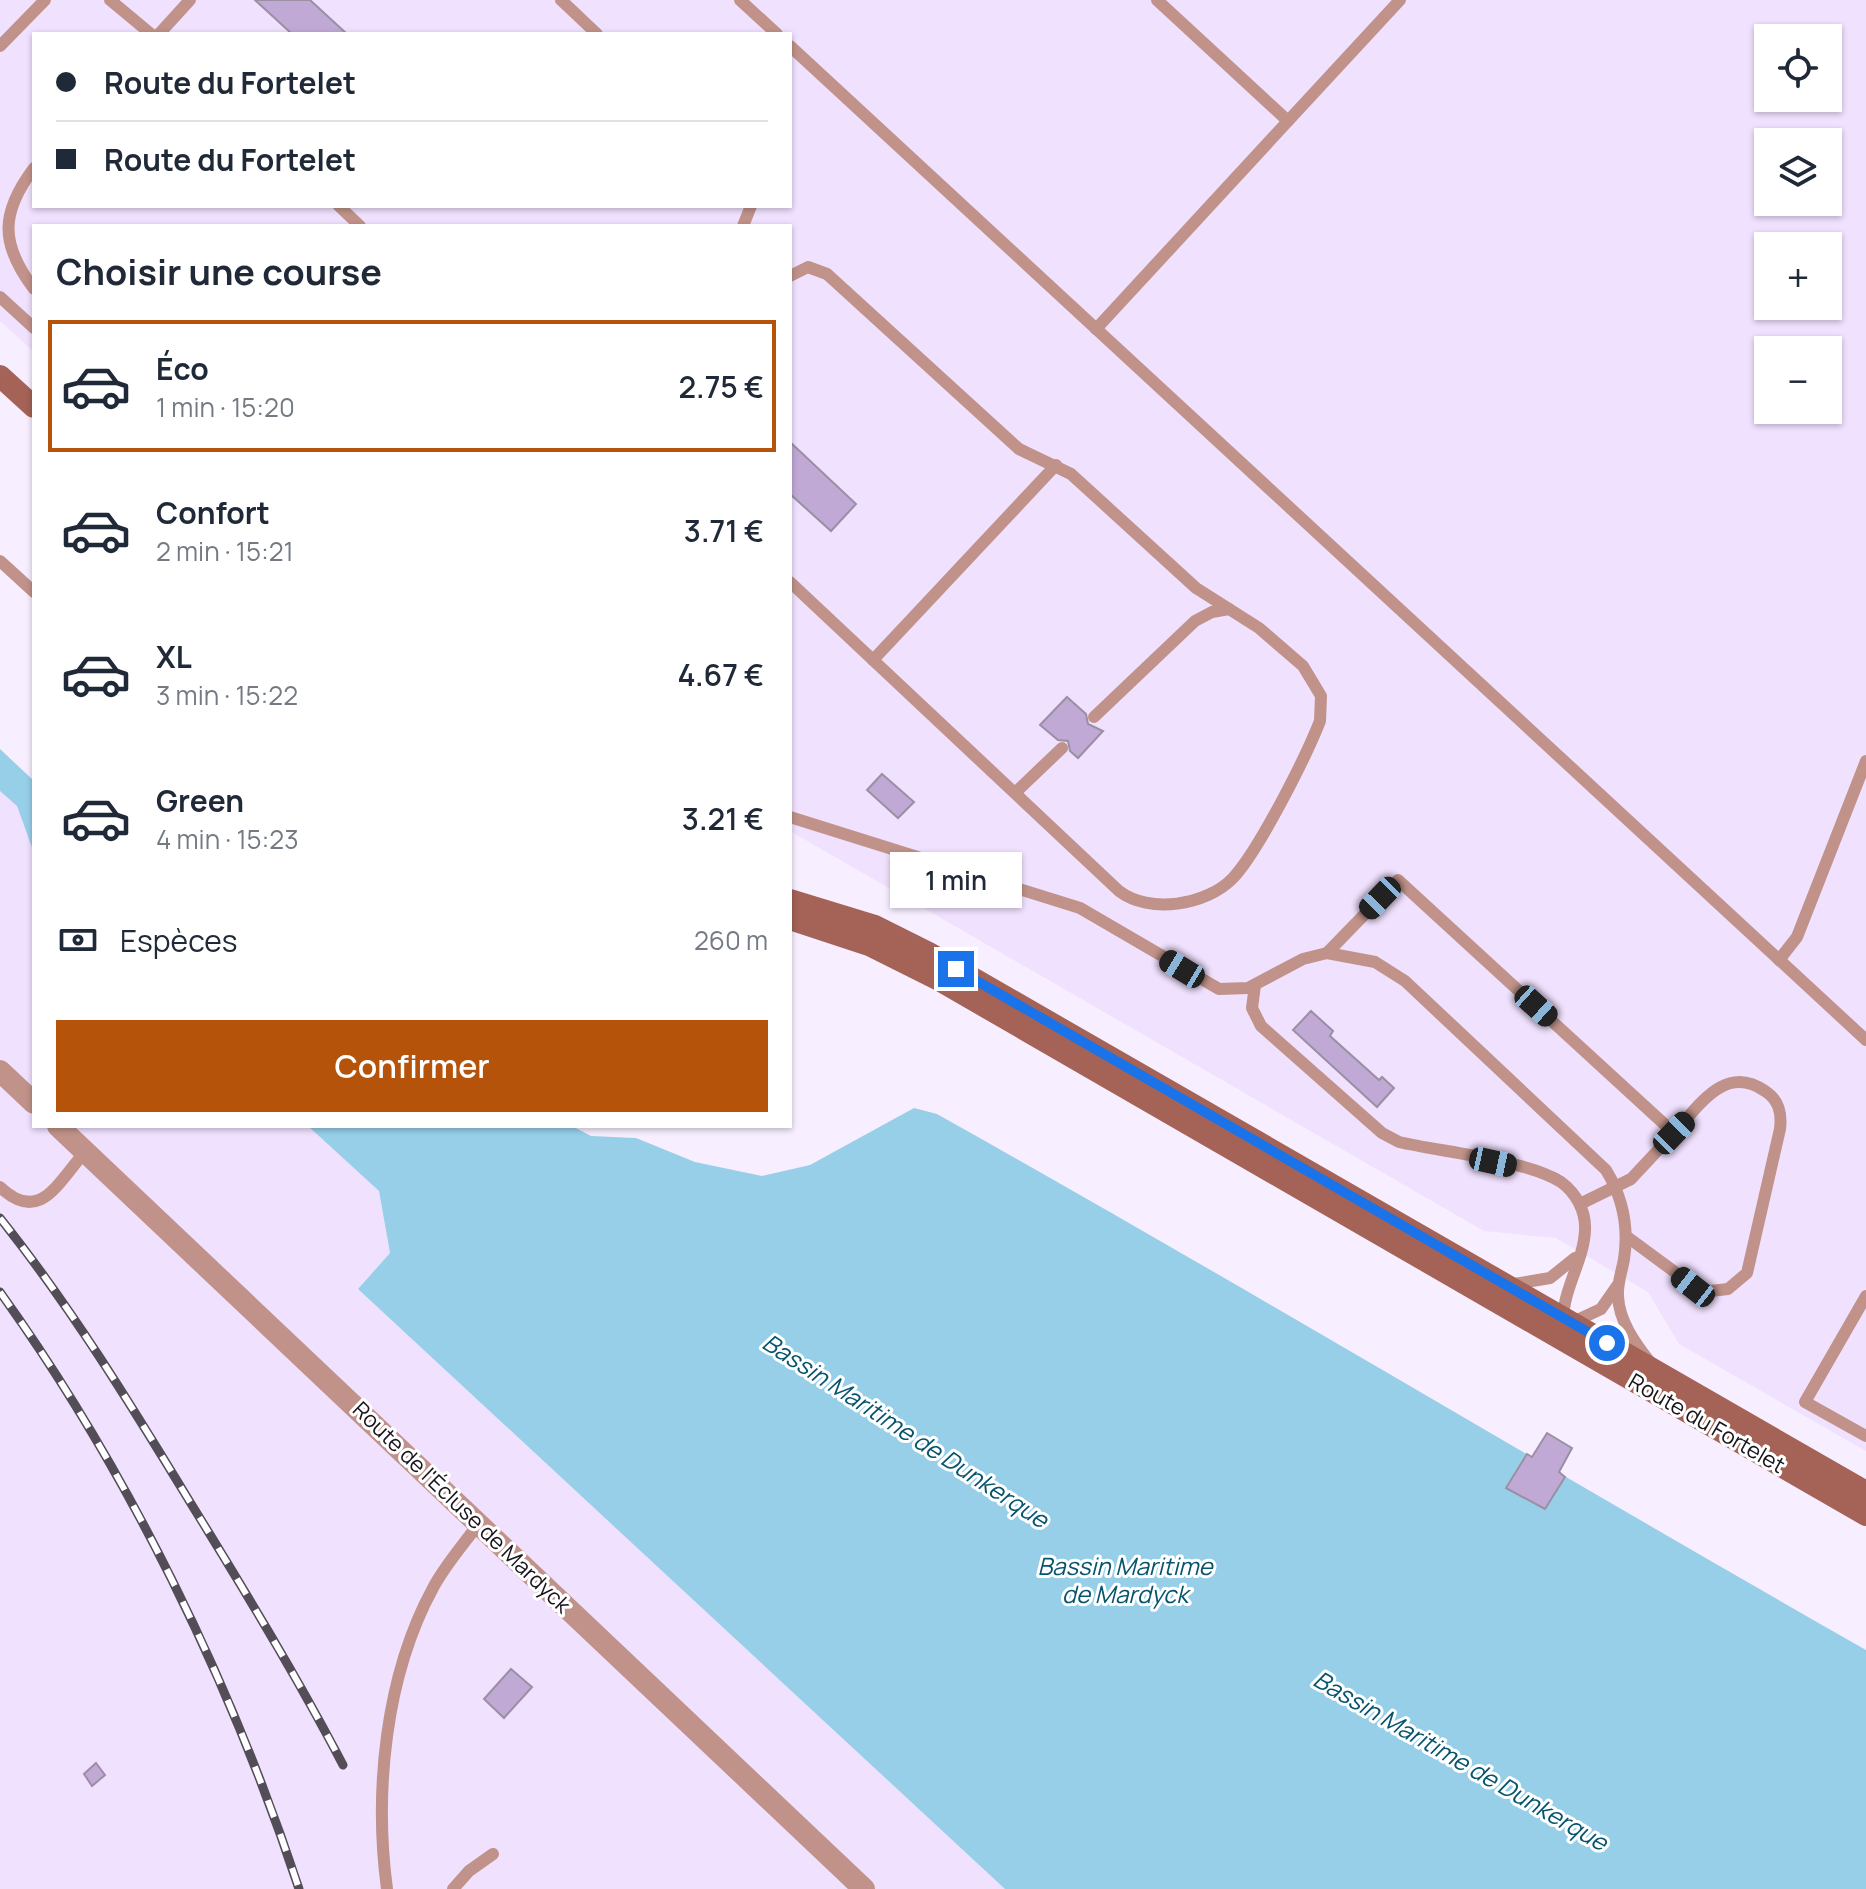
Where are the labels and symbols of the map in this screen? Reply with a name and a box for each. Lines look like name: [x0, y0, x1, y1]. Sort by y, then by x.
callout: 1 min: [890, 853, 1022, 909]
car: [1355, 872, 1405, 924]
car: [1155, 946, 1209, 992]
route end: [938, 951, 974, 987]
car: [1510, 981, 1562, 1031]
car: [1649, 1107, 1699, 1159]
car: [1467, 1145, 1519, 1179]
car: [1667, 1263, 1719, 1311]
water label: Bassin Maritime de Dunkerque: [757, 1325, 1057, 1536]
route start: [1589, 1325, 1625, 1361]
street label: Route du Fortelet: [1623, 1366, 1791, 1480]
street label: Route de l'Écluse de Mardyck: [346, 1395, 578, 1620]
water label: Bassin Maritime de Mardyck: [1037, 1549, 1215, 1610]
water label: Bassin Maritime de Dunkerque: [1308, 1662, 1616, 1859]

